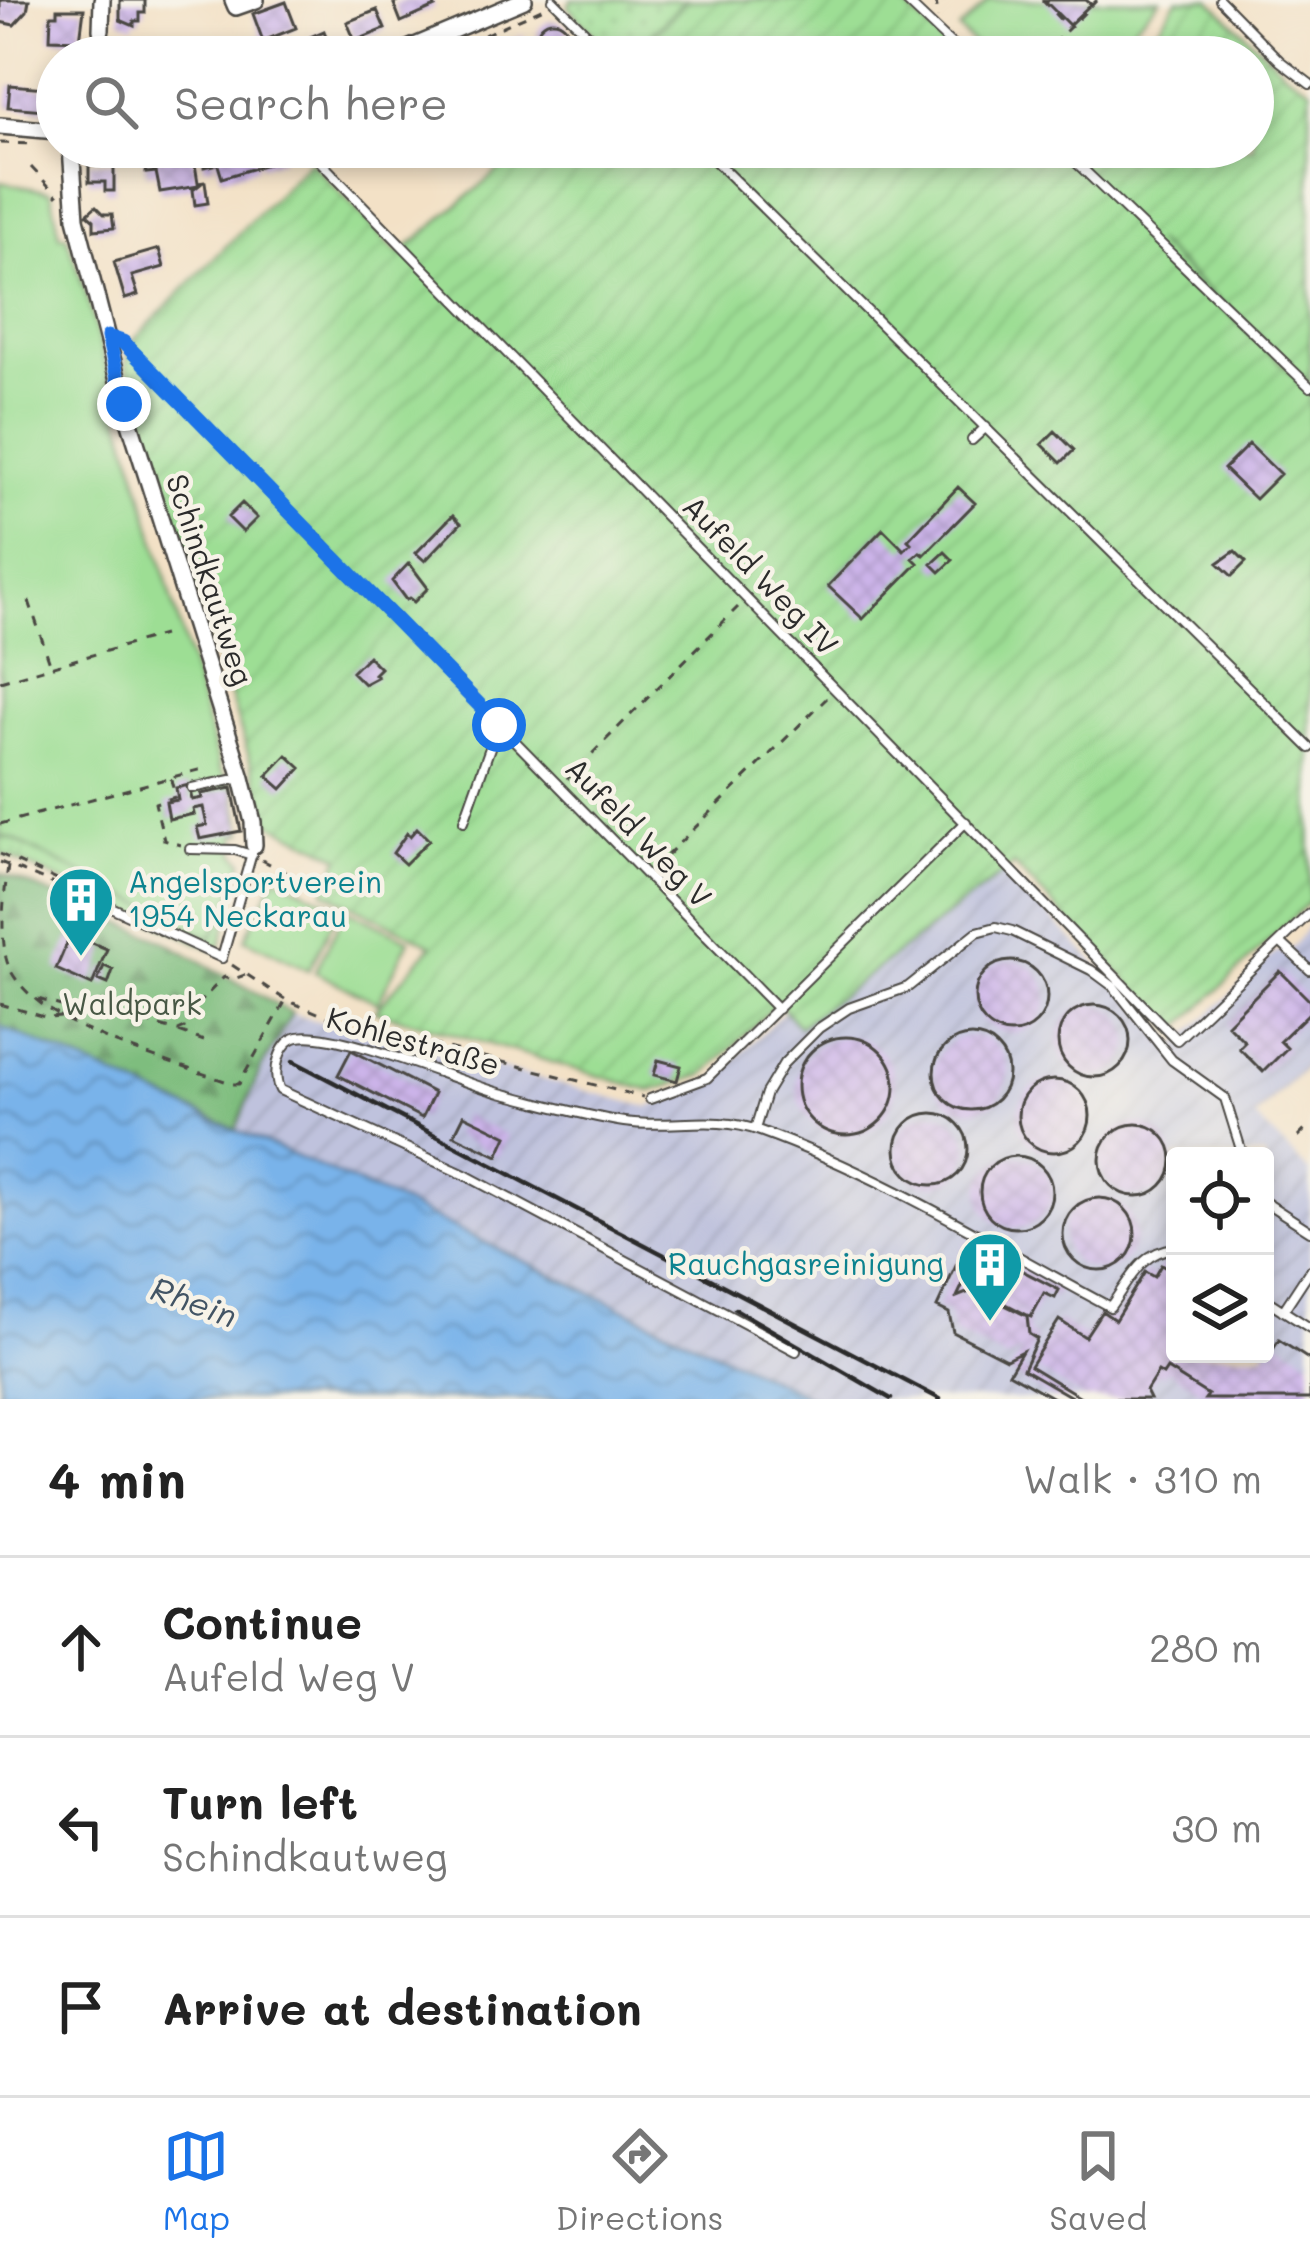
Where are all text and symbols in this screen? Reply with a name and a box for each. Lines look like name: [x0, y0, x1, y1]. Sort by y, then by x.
search box: [36, 36, 1274, 168]
icon: search: [78, 69, 144, 135]
text: Search here: [174, 73, 448, 131]
route end: [97, 377, 151, 431]
street label: Schindkautweg: [158, 469, 264, 690]
street label: Aufeld Weg IV: [675, 486, 848, 663]
route start: [472, 698, 526, 752]
street label: Aufeld Weg V: [557, 748, 721, 916]
place label: Angelsportverein 1954 Neckarau: [128, 861, 382, 935]
building icon: Angelsportverein 1954 Neckarau: [46, 865, 116, 959]
park label: Waldpark: [62, 983, 202, 1023]
street label: Kohlestraße: [322, 996, 505, 1084]
map controls: [1166, 1147, 1274, 1363]
button: locate: [1166, 1147, 1274, 1255]
building icon: Rauchgasreinigung: [955, 1230, 1025, 1324]
place label: Rauchgasreinigung: [668, 1243, 944, 1283]
button: layers: [1166, 1255, 1274, 1363]
water label: Rhein: [146, 1265, 243, 1336]
text: 4 min: [48, 1444, 186, 1511]
text: Walk · 310 m: [1023, 1452, 1262, 1503]
text: Continue: [162, 1592, 362, 1650]
icon: ahead: [48, 1614, 114, 1680]
text: 280 m: [1149, 1621, 1262, 1672]
text: Aufeld Weg V: [162, 1650, 415, 1701]
text: Turn left: [162, 1772, 358, 1830]
icon: left: [48, 1794, 114, 1860]
text: 30 m: [1172, 1801, 1262, 1852]
text: Schindkautweg: [162, 1830, 448, 1881]
icon: arrive: [48, 1974, 114, 2040]
text: Arrive at destination: [162, 1978, 642, 2036]
tab: Map: [163, 2123, 230, 2238]
tab: Directions: [556, 2123, 723, 2238]
tab: Saved: [1049, 2123, 1147, 2238]

